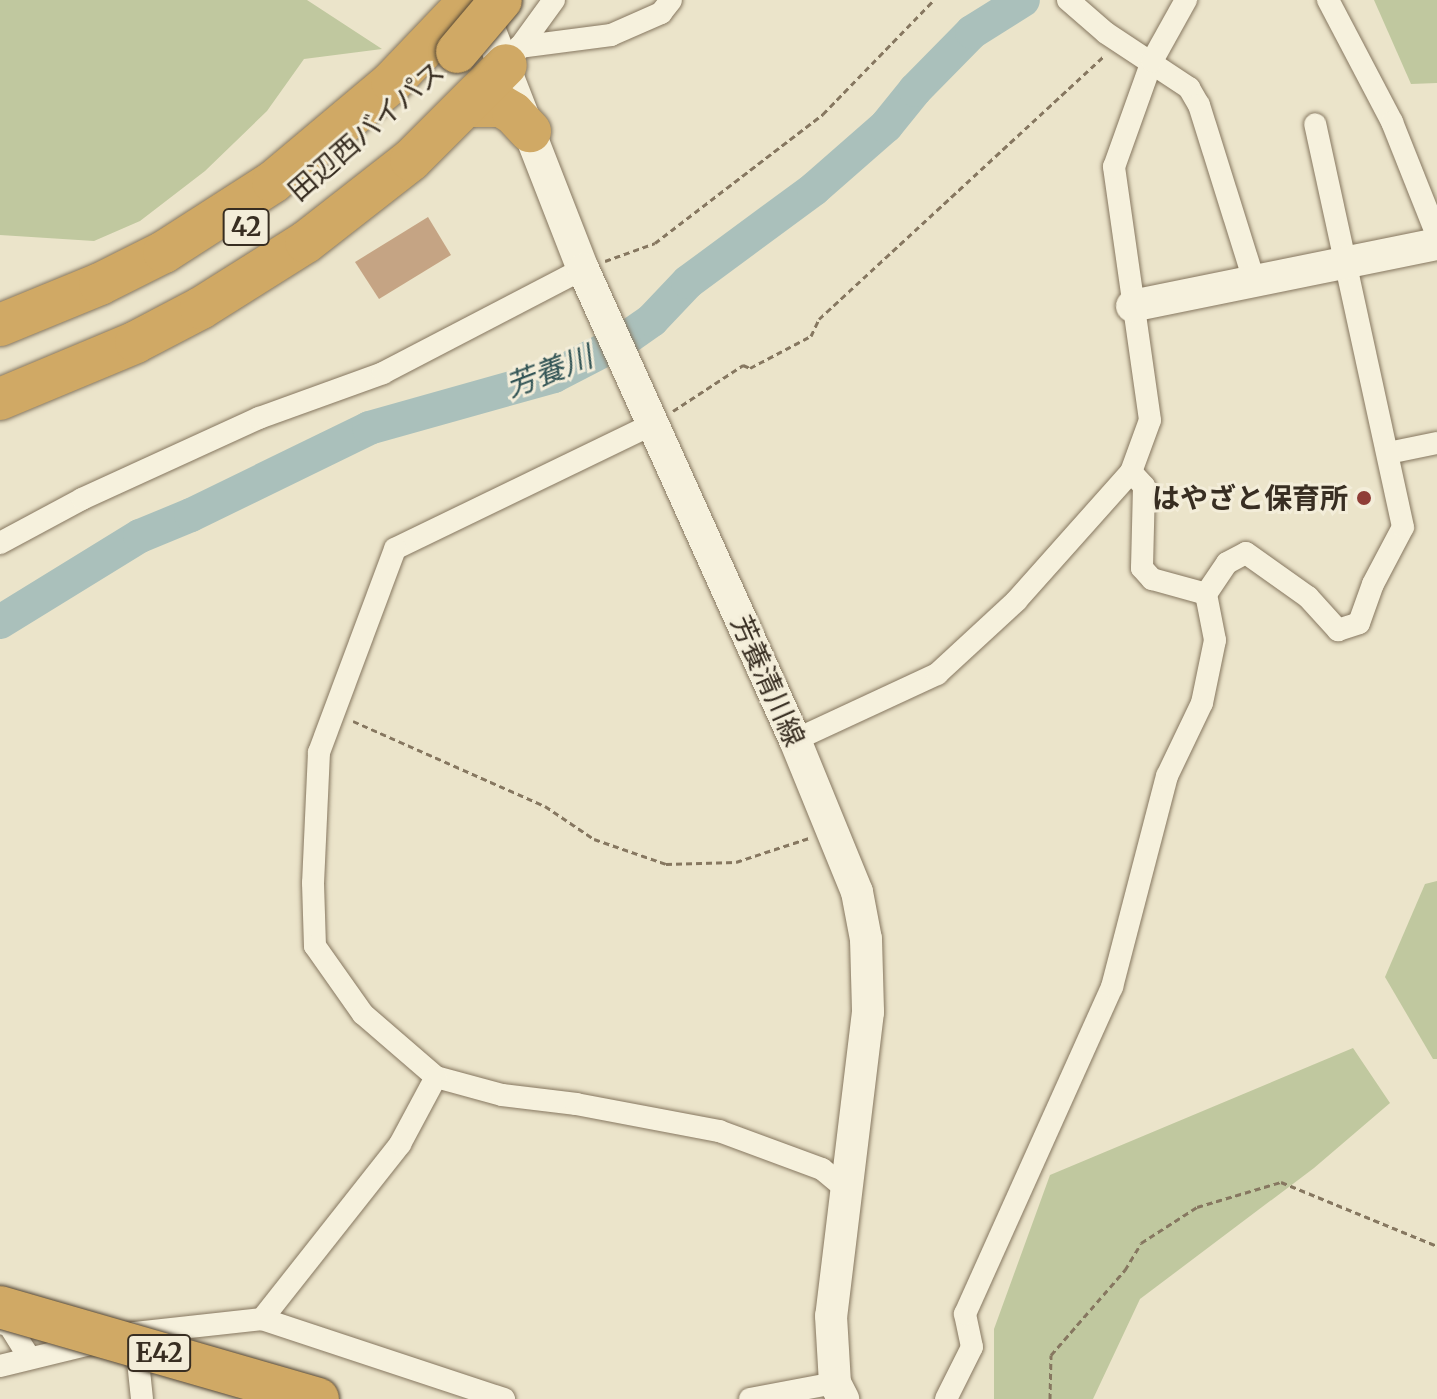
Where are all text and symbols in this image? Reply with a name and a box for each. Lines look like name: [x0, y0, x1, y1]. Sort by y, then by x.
street label: 田辺西バイパス: [281, 54, 451, 208]
road number: 42: [222, 205, 270, 249]
water label: 芳養川: [501, 338, 597, 404]
place label: はやざと保育所: [1152, 481, 1348, 515]
marker: はやざと保育所: [1355, 489, 1373, 507]
street label: 芳養清川線: [724, 610, 812, 752]
road number: E42: [127, 1331, 191, 1375]

